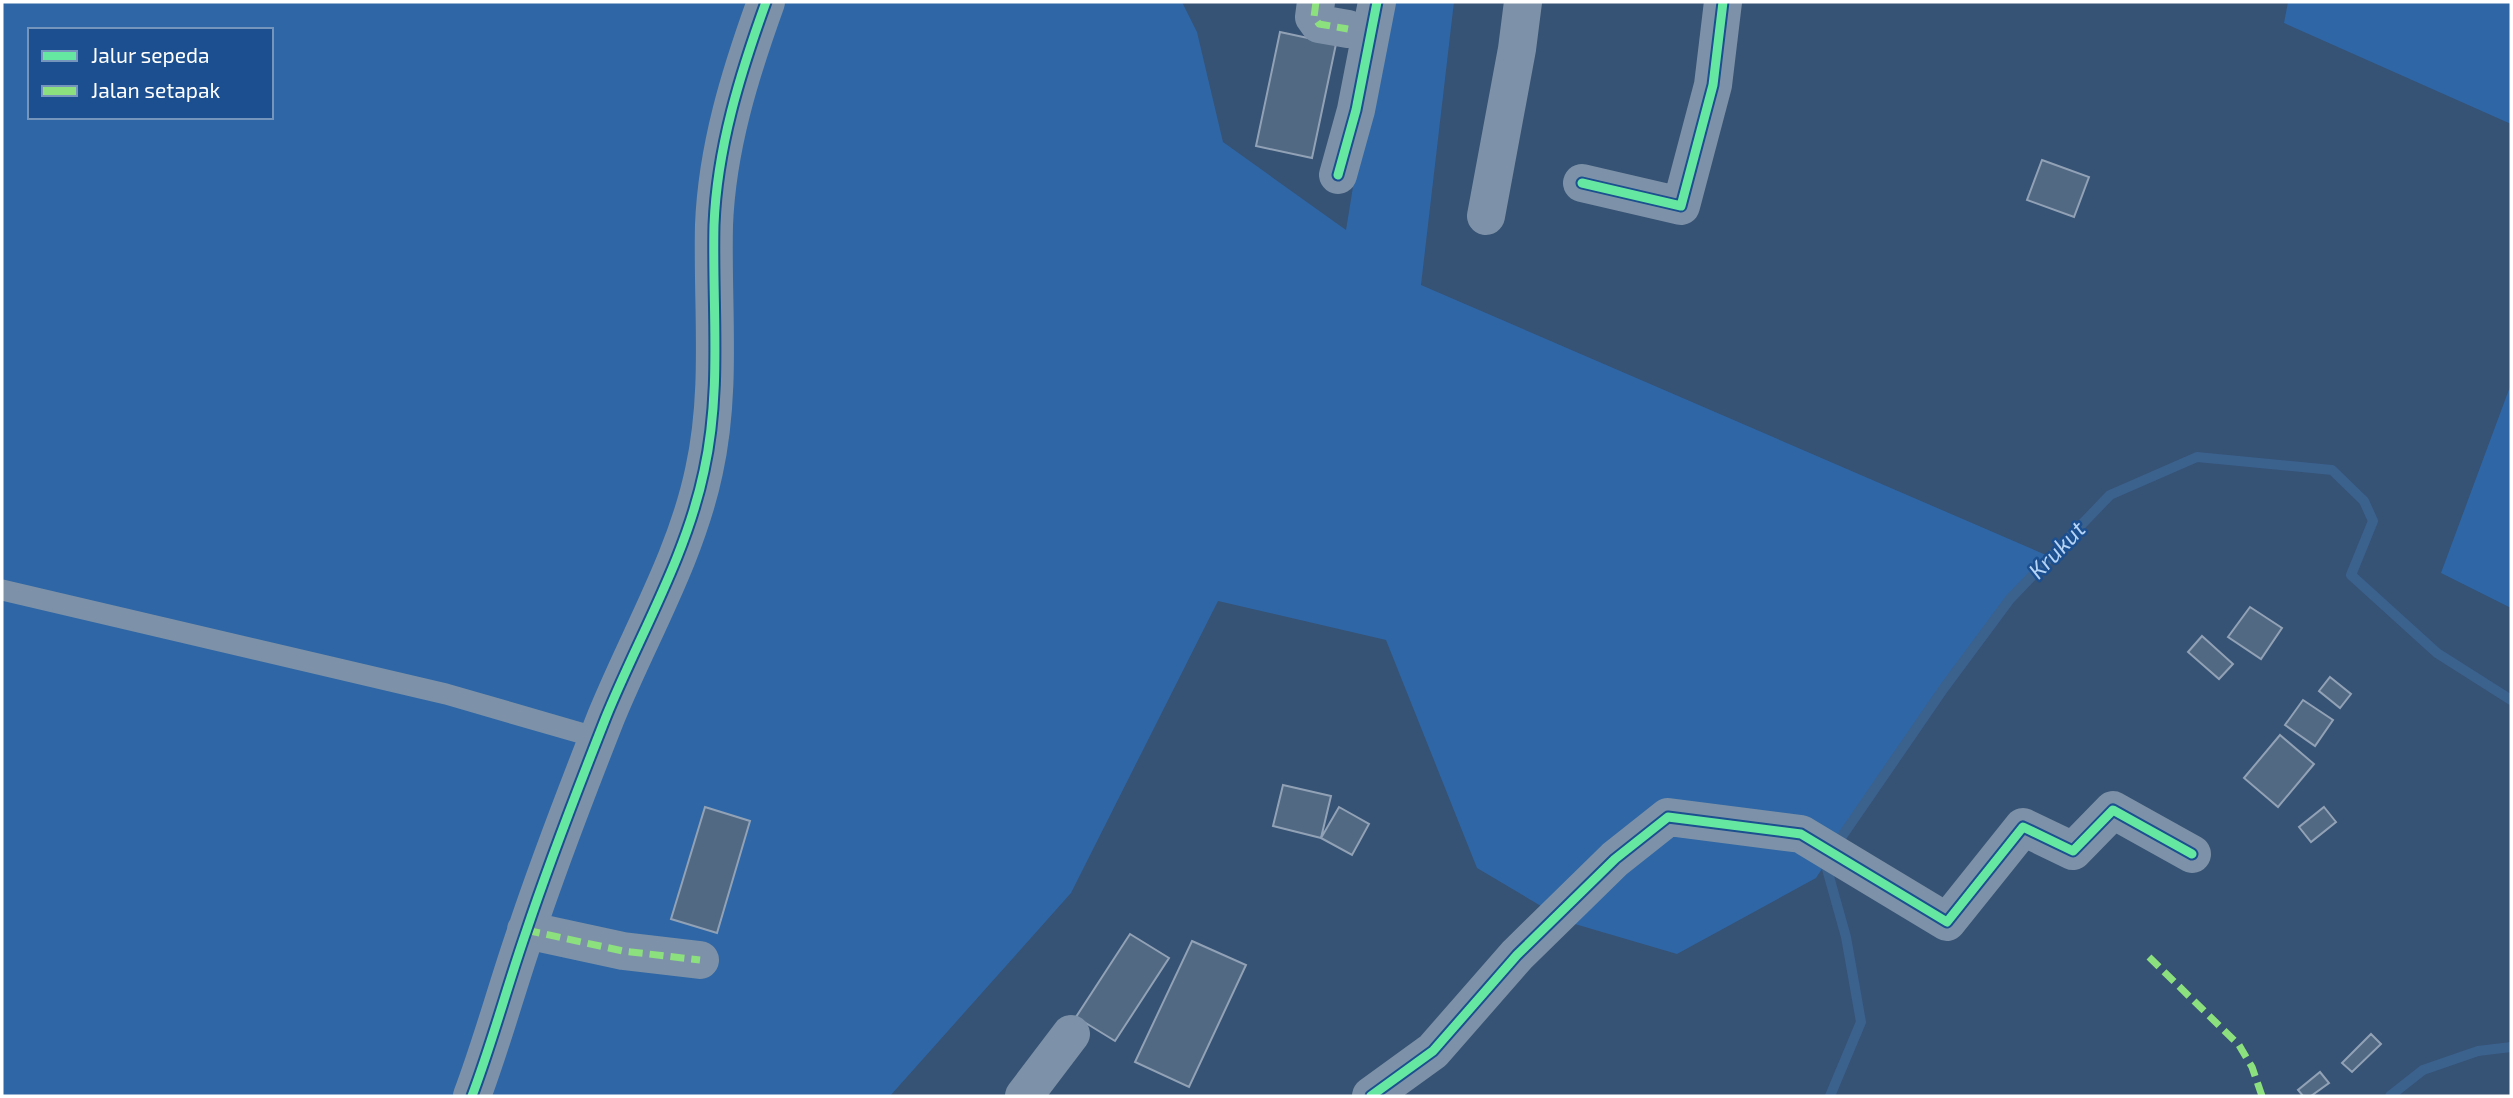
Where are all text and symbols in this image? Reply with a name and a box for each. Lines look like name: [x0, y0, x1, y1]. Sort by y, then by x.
legend: [28, 28, 273, 119]
text: Jalur sepeda: [91, 42, 210, 67]
text: Jalan setapak: [91, 77, 221, 102]
water label: Krukut: [2022, 514, 2091, 584]

